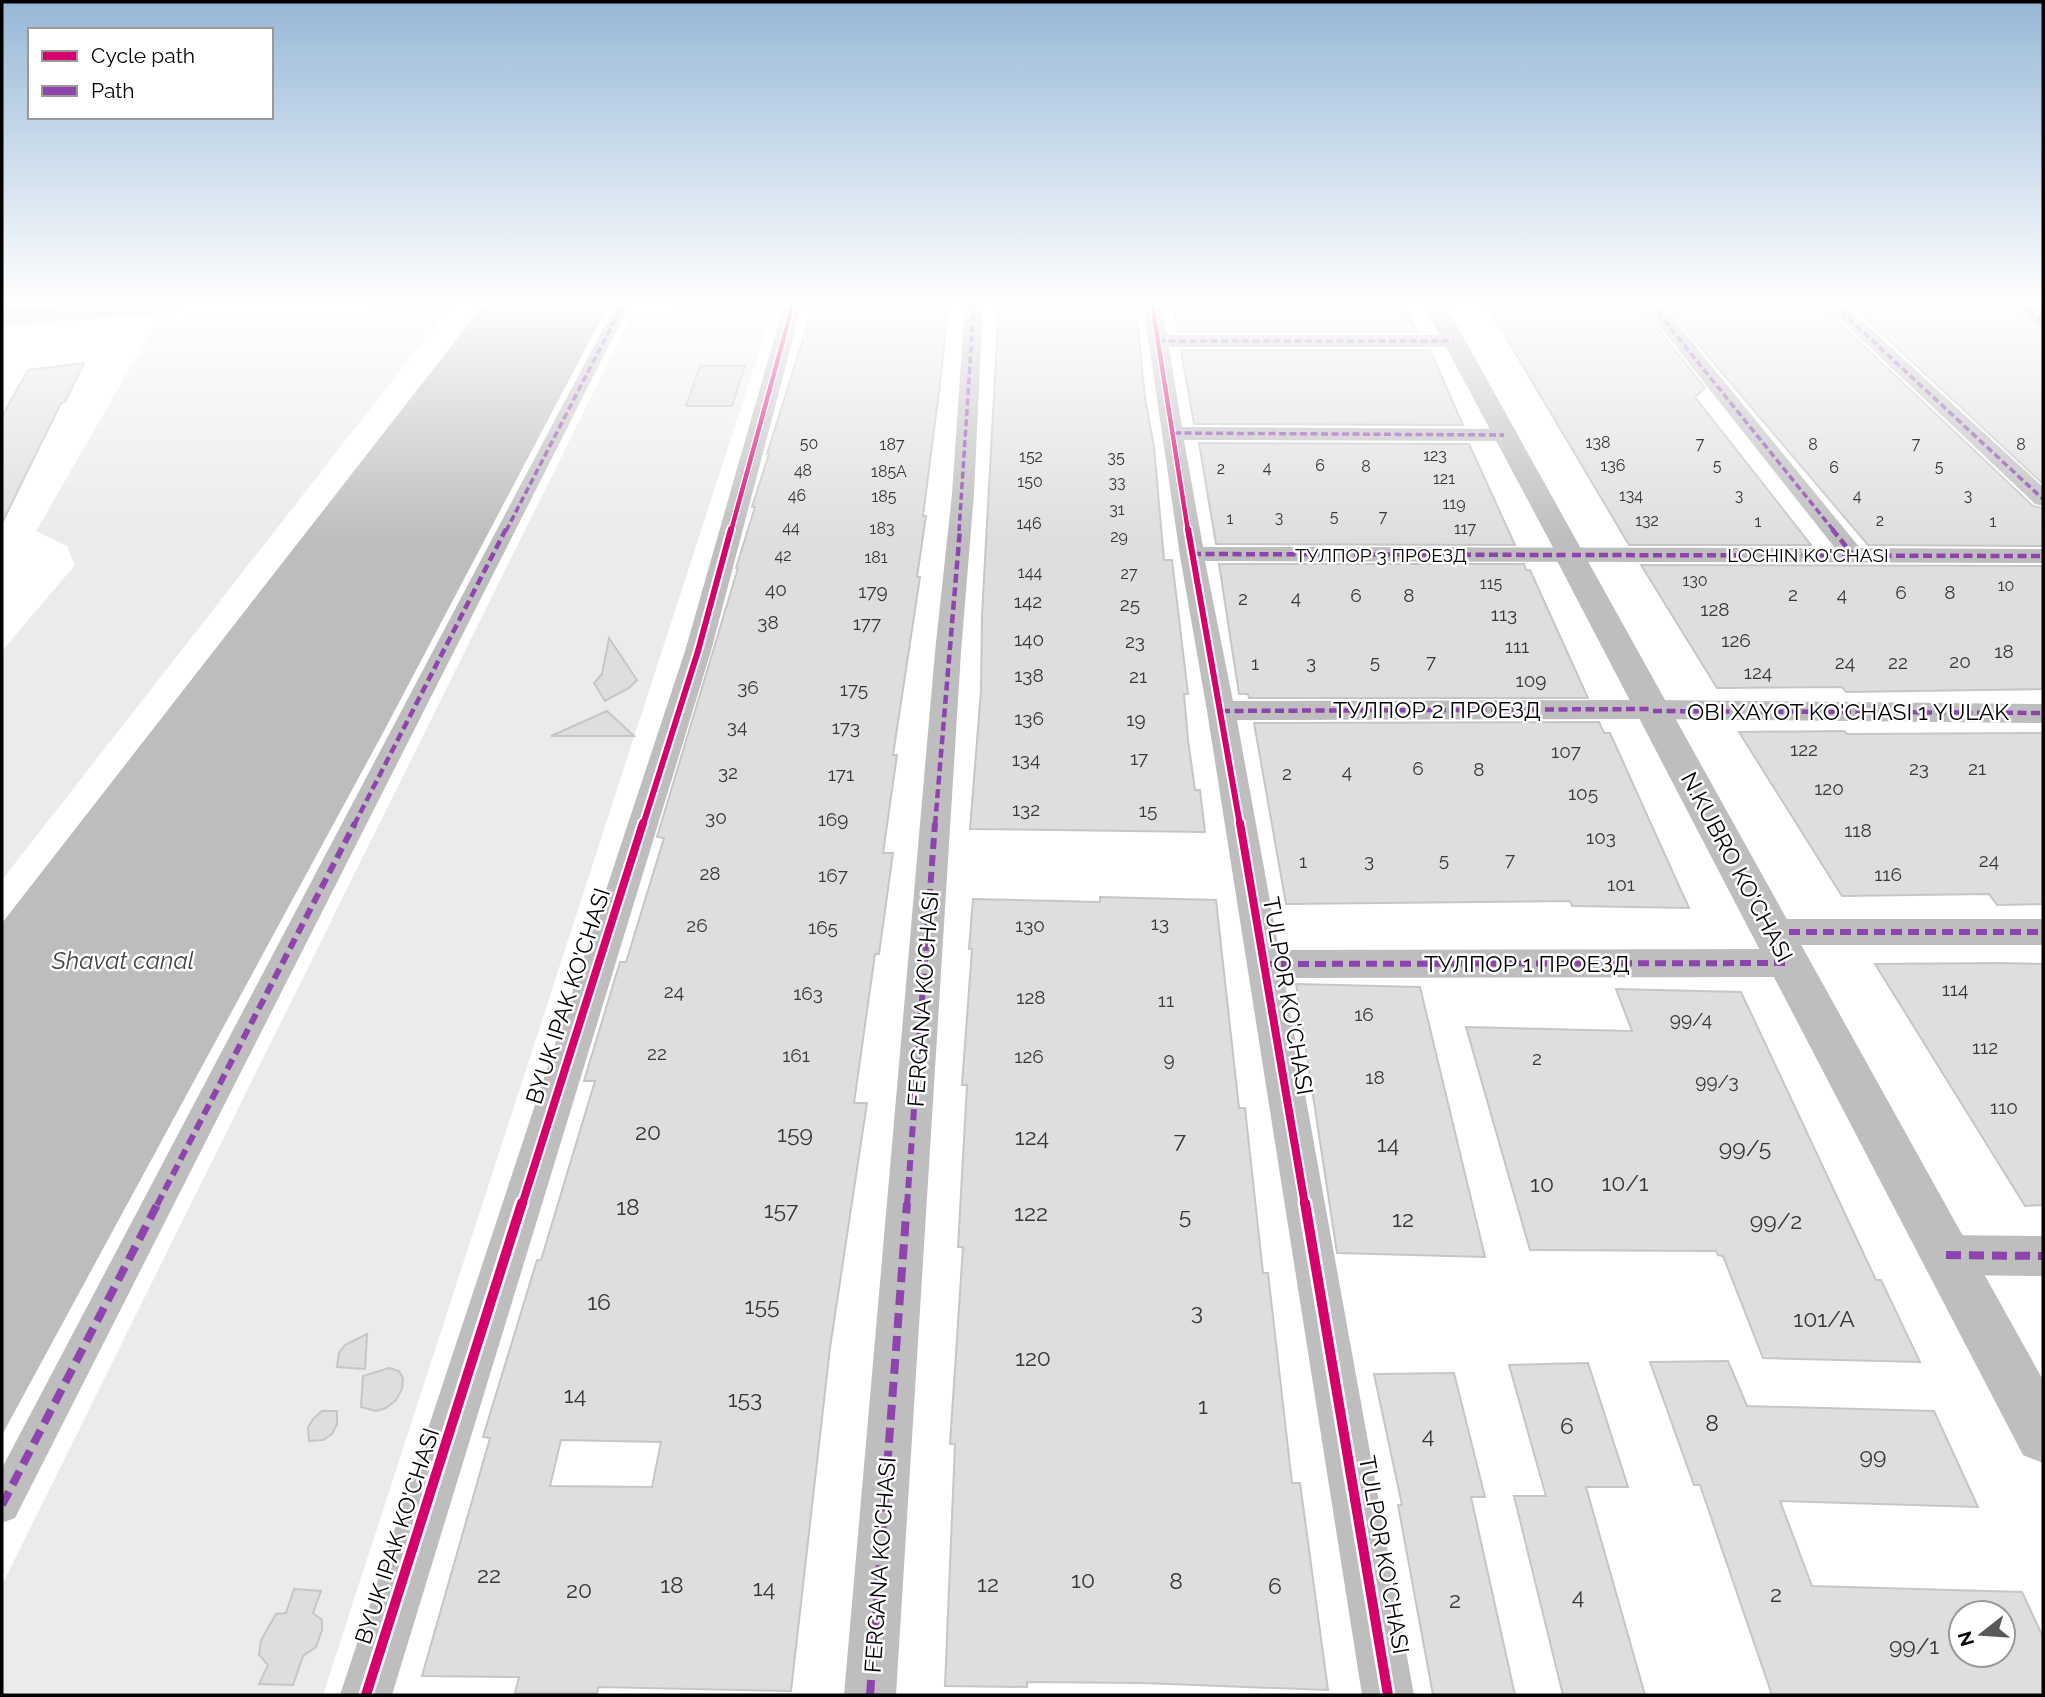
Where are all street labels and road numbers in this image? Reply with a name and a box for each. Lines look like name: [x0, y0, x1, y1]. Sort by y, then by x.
street label: ТУЛПОР 3 ПРОЕЗД: [1295, 544, 1467, 566]
street label: LOCHIN KO'CHASI: [1727, 544, 1889, 566]
street label: ТУЛПОР 2 ПРОЕЗД: [1333, 696, 1541, 723]
street label: OBI XAYOT KO'CHASI 1 YULAK: [1687, 698, 2009, 725]
street label: N.KUBRO KO'CHASI: [1676, 767, 1799, 966]
street label: BYUK IPAK KO'CHASI: [520, 884, 615, 1107]
street label: FERGANA KO'CHASI: [901, 890, 944, 1108]
street label: TULPOR KO'CHASI: [1258, 895, 1319, 1097]
street label: ТУЛПОР 1 ПРОЕЗД: [1424, 950, 1630, 977]
street label: BYUK IPAK KO'CHASI: [349, 1424, 444, 1647]
street label: TULPOR KO'CHASI: [1354, 1454, 1415, 1656]
street label: FERGANA KO'CHASI: [858, 1456, 901, 1674]

